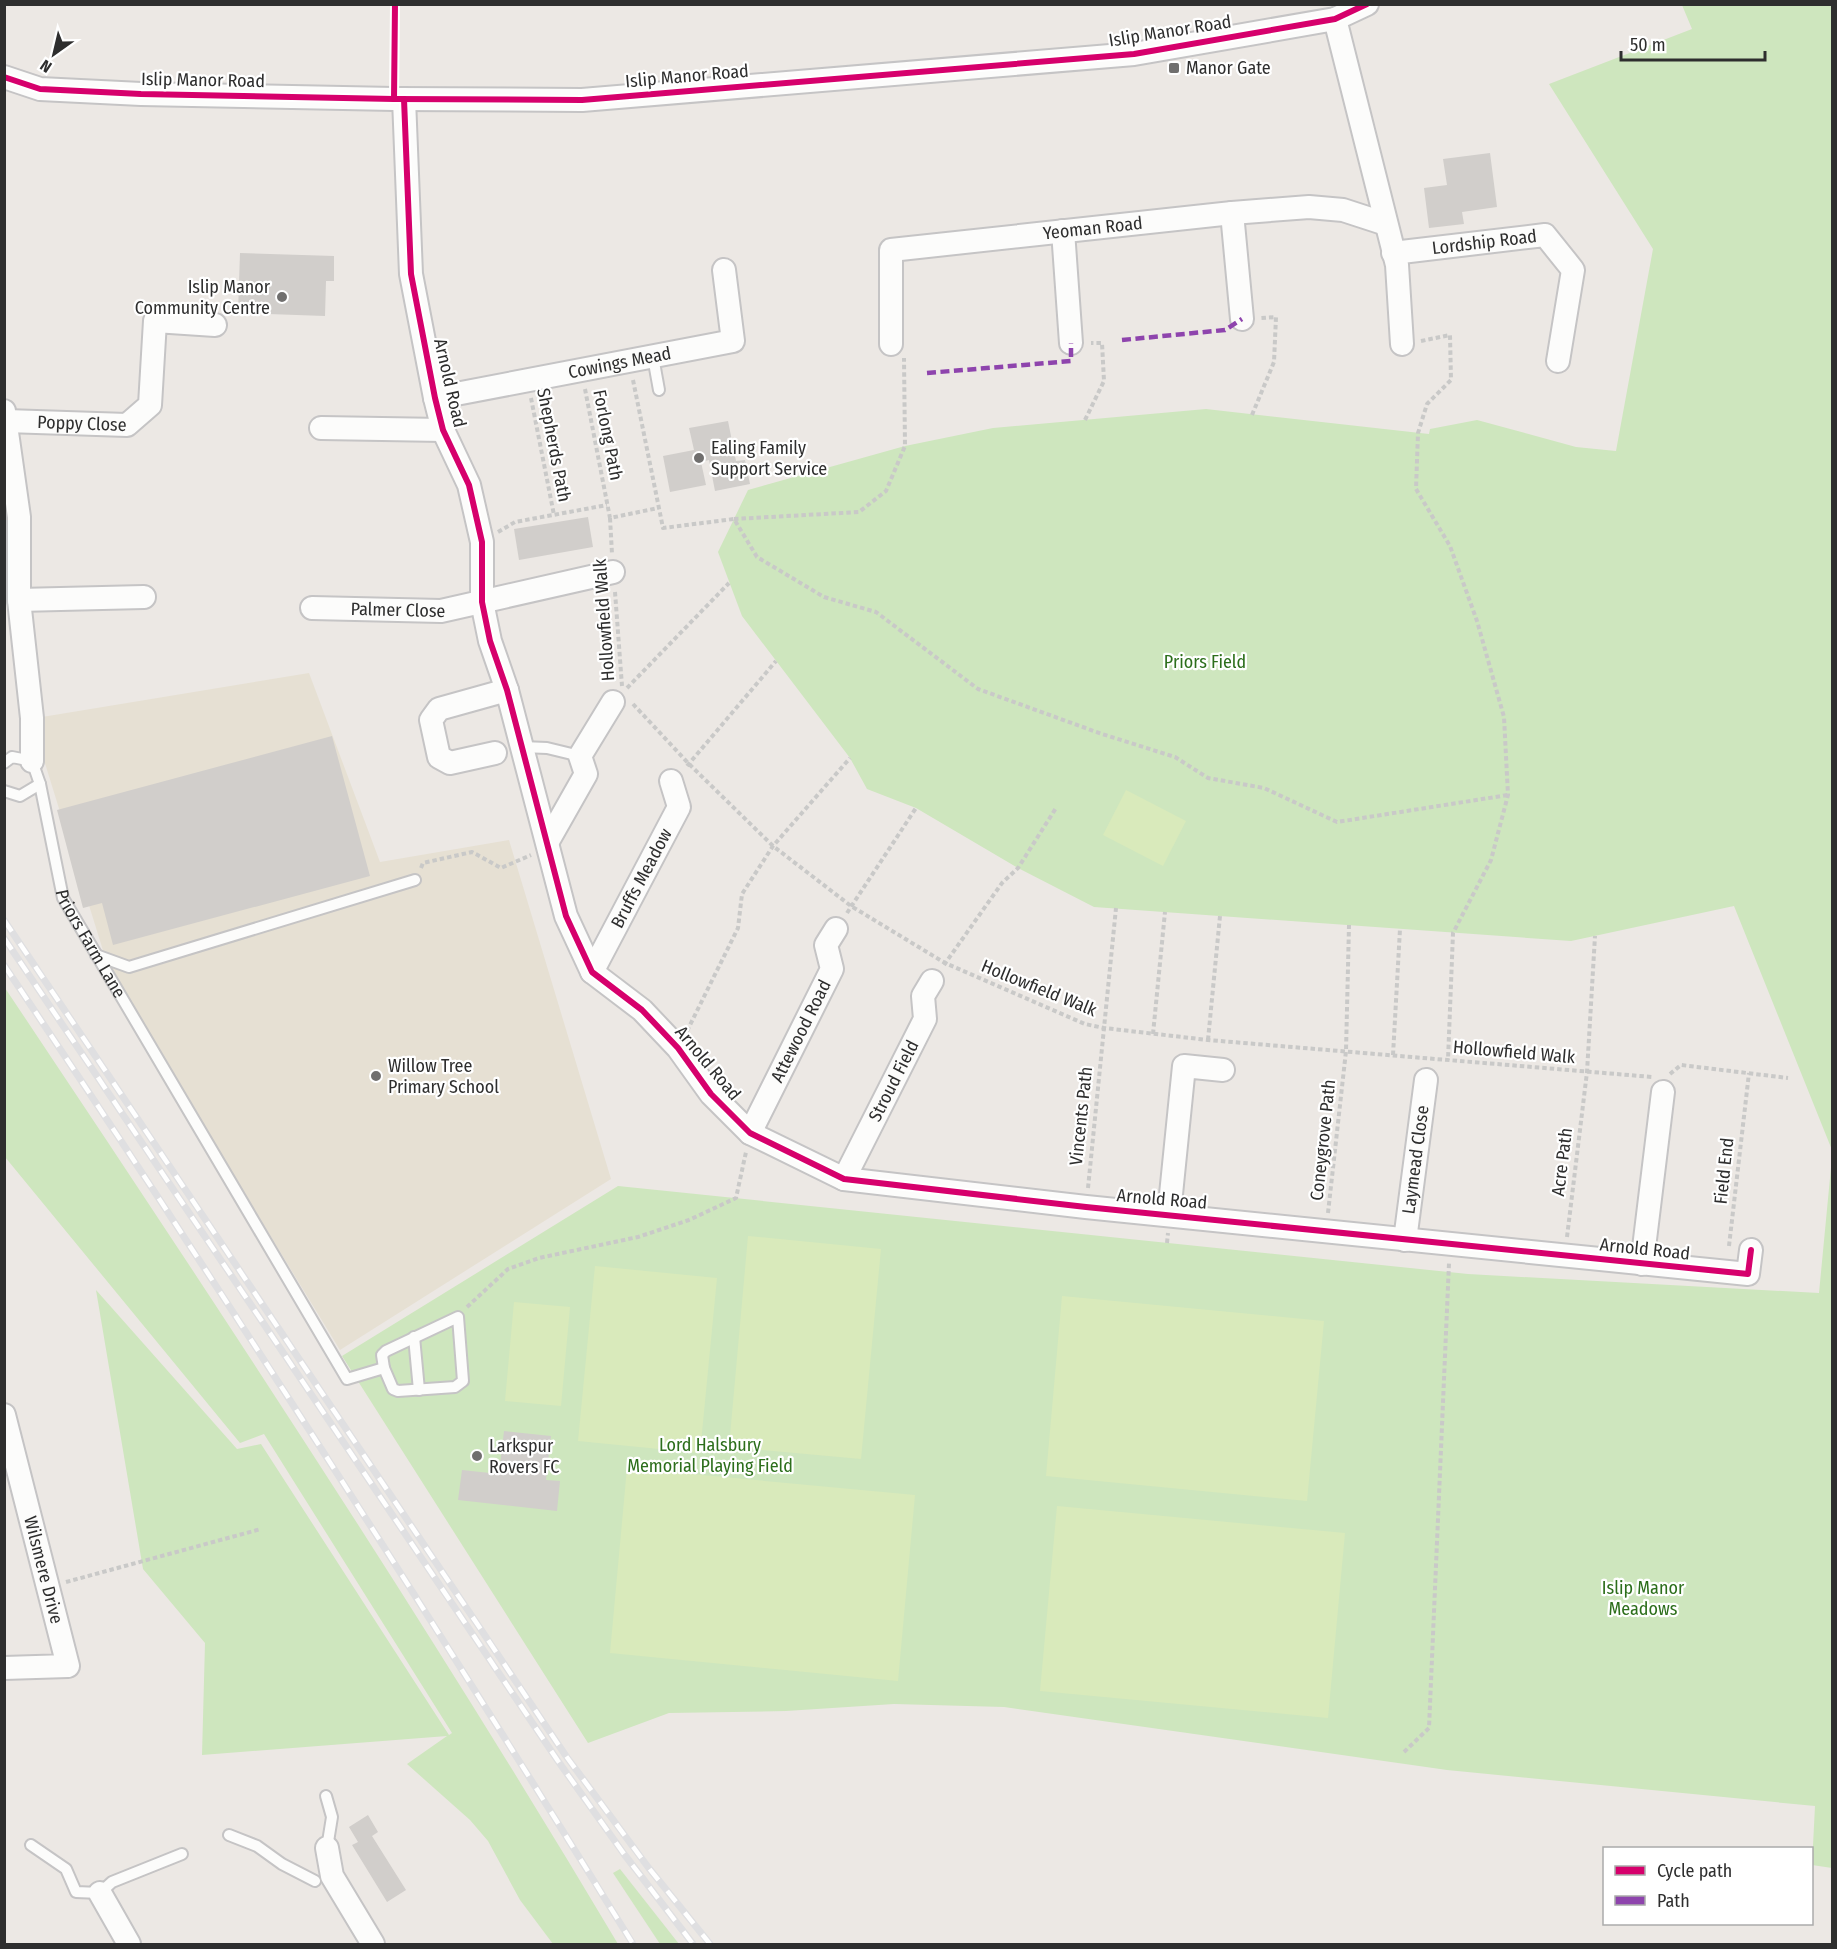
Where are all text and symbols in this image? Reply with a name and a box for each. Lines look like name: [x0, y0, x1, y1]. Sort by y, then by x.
street label: Islip Manor Road: [1107, 10, 1233, 52]
north arrow: [24, 24, 84, 84]
scale bar: [1621, 24, 1765, 62]
text: 50 m: [1630, 34, 1666, 56]
text: N: [37, 55, 55, 77]
place label: Manor Gate: [1186, 57, 1271, 79]
street label: Islip Manor Road: [624, 60, 750, 92]
marker: Manor Gate: [1167, 61, 1181, 75]
street label: Islip Manor Road: [141, 68, 265, 92]
street label: Yeoman Road: [1042, 212, 1144, 244]
street label: Lordship Road: [1431, 225, 1538, 259]
place label: Islip Manor Community Centre: [135, 276, 271, 319]
marker: Islip Manor Community Centre: [275, 290, 289, 304]
street label: Arnold Road: [429, 336, 471, 430]
street label: Cowings Mead: [566, 342, 673, 383]
street label: Shepherds Path: [532, 386, 576, 504]
street label: Forlong Path: [588, 388, 628, 482]
street label: Poppy Close: [37, 411, 127, 436]
place label: Ealing Family Support Service: [711, 437, 827, 480]
marker: Ealing Family Support Service: [692, 451, 706, 465]
street label: Hollowfield Walk: [589, 557, 619, 682]
street label: Palmer Close: [350, 598, 446, 622]
park label: Priors Field: [1164, 651, 1246, 673]
street label: Bruffs Meadow: [606, 824, 677, 932]
street label: Priors Farm Lane: [51, 888, 131, 1002]
street label: Hollowfield Walk: [978, 955, 1101, 1021]
street label: Attewood Road: [766, 976, 836, 1086]
street label: Arnold Road: [670, 1021, 746, 1105]
street label: Stroud Field: [864, 1036, 923, 1125]
street label: Hollowfield Walk: [1452, 1036, 1577, 1068]
place label: Willow Tree Primary School: [388, 1055, 499, 1098]
street label: Vincents Path: [1065, 1065, 1097, 1167]
marker: Willow Tree Primary School: [369, 1069, 383, 1083]
street label: Coneygrove Path: [1306, 1078, 1340, 1202]
street label: Laymead Close: [1398, 1104, 1434, 1215]
street label: Acre Path: [1547, 1127, 1577, 1197]
street label: Field End: [1710, 1137, 1738, 1205]
street label: Arnold Road: [1116, 1184, 1208, 1214]
street label: Arnold Road: [1599, 1233, 1691, 1265]
park label: Lord Halsbury Memorial Playing Field: [627, 1434, 793, 1477]
place label: Larkspur Rovers FC: [489, 1435, 559, 1478]
marker: Larkspur Rovers FC: [470, 1449, 484, 1463]
street label: Wilsmere Drive: [19, 1514, 68, 1626]
park label: Islip Manor Meadows: [1602, 1577, 1685, 1620]
legend: [1603, 1847, 1813, 1925]
text: Cycle path: [1657, 1860, 1732, 1882]
text: Path: [1657, 1890, 1690, 1912]

